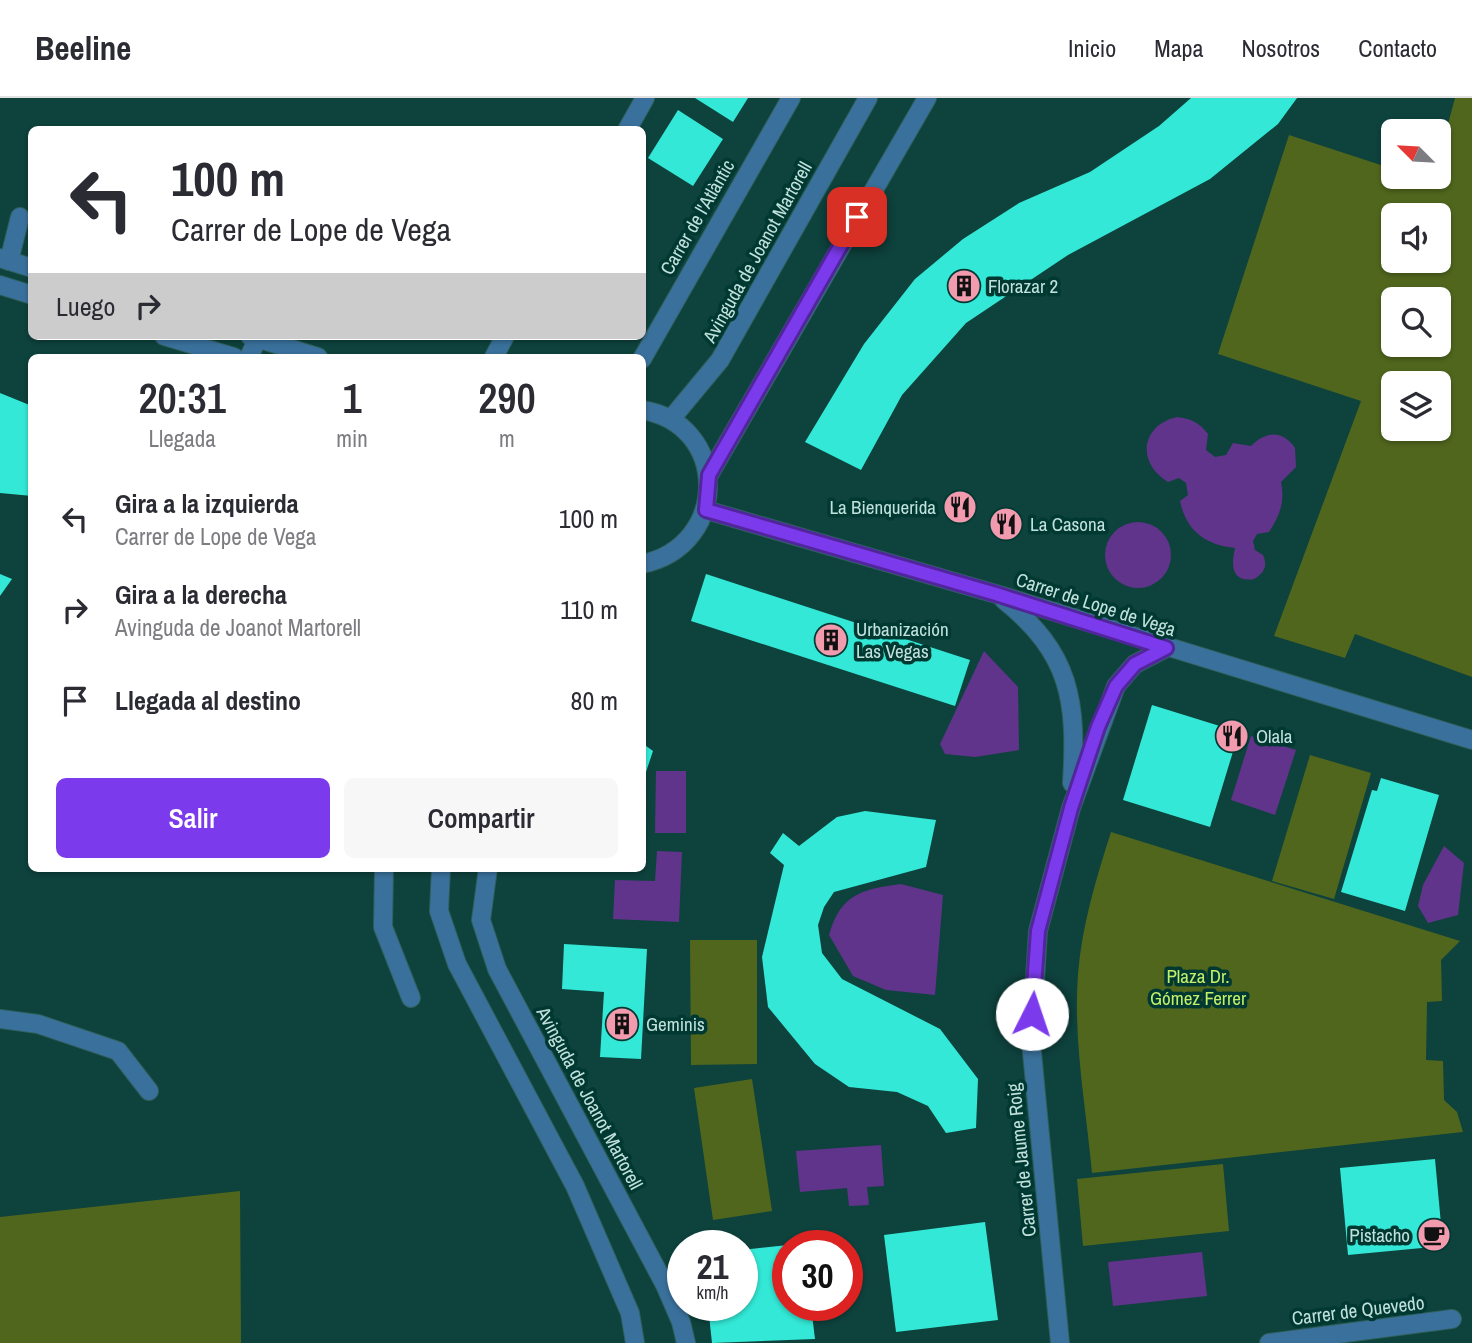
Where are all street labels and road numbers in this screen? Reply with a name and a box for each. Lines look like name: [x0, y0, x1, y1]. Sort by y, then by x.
street label: Carrer de l'Atlàntic: [654, 155, 740, 279]
street label: Avinguda de Joanot Martorell: [696, 157, 818, 348]
street label: Carrer de Lope de Vega: [1013, 566, 1179, 642]
street label: Avinguda de Joanot Martorell: [530, 1001, 649, 1194]
street label: Carrer de Jaume Roig: [1000, 1082, 1042, 1238]
street label: Carrer de Quevedo: [1290, 1289, 1426, 1331]

